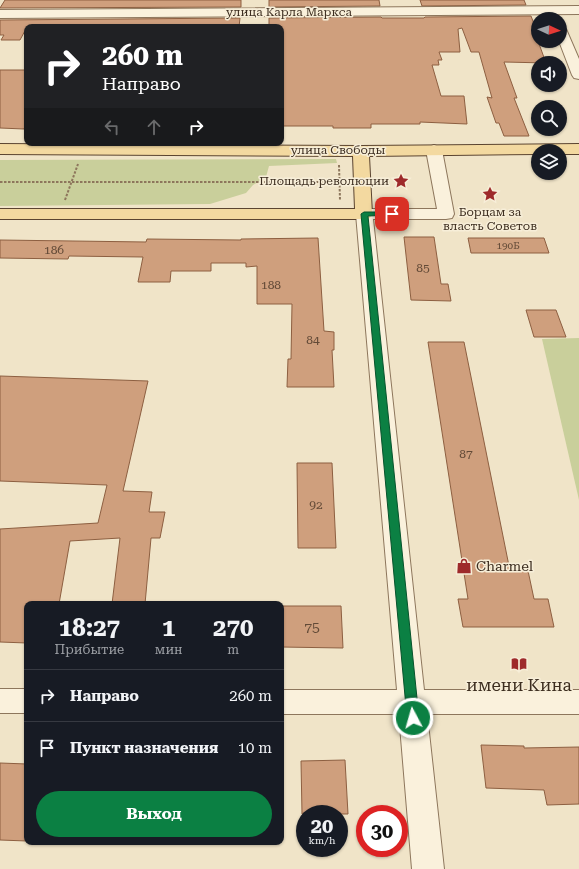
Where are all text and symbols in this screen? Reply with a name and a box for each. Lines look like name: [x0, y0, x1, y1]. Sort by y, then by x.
street label: улица Карла Маркса: [226, 5, 352, 19]
north arrow: [531, 12, 567, 48]
map controls: [531, 12, 567, 180]
text: 260 m: [102, 39, 183, 72]
icon: right: [36, 40, 88, 92]
button: sound: [531, 56, 567, 92]
text: Направо: [102, 73, 181, 94]
button: search: [531, 100, 567, 136]
icon: left: [101, 116, 123, 138]
icon: ahead: [143, 116, 165, 138]
icon: right: [185, 116, 207, 138]
street label: улица Свободы: [291, 143, 385, 157]
button: layers: [531, 144, 567, 180]
place icon: Площадь революции: [392, 172, 410, 190]
place label: Площадь революции: [259, 174, 389, 188]
place icon: Борцам за власть Советов: [481, 185, 499, 203]
pin: [375, 197, 409, 231]
icon: arrive: [381, 203, 403, 225]
place label: Борцам за власть Советов: [443, 205, 537, 233]
house number: 190Б: [496, 240, 520, 251]
house number: 186: [44, 243, 64, 257]
house number: 85: [416, 261, 430, 275]
house number: 188: [261, 278, 281, 292]
house number: 84: [306, 333, 320, 347]
house number: 87: [459, 447, 473, 461]
house number: 92: [309, 498, 323, 512]
shop icon: Charmel: [455, 557, 473, 575]
place label: Charmel: [476, 558, 534, 574]
text: 18:27: [59, 614, 120, 642]
text: 1: [162, 614, 175, 642]
text: 270: [213, 614, 253, 642]
house number: 75: [304, 619, 320, 635]
text: Прибытие: [55, 642, 124, 657]
text: мин: [155, 642, 183, 657]
text: m: [227, 642, 239, 657]
library icon: имени Кина: [510, 655, 528, 673]
place label: имени Кина: [466, 675, 572, 695]
icon: right: [36, 685, 58, 707]
text: Направо: [70, 687, 139, 705]
text: 260 m: [229, 687, 272, 705]
position arrow: [392, 697, 434, 739]
icon: arrive: [36, 737, 58, 759]
text: Пункт назначения: [70, 739, 218, 757]
text: 10 m: [238, 739, 272, 757]
button: Выход: [36, 791, 272, 837]
speed limit sign: 30: [356, 805, 408, 857]
text: 20: [311, 814, 333, 838]
text: km/h: [309, 835, 335, 846]

